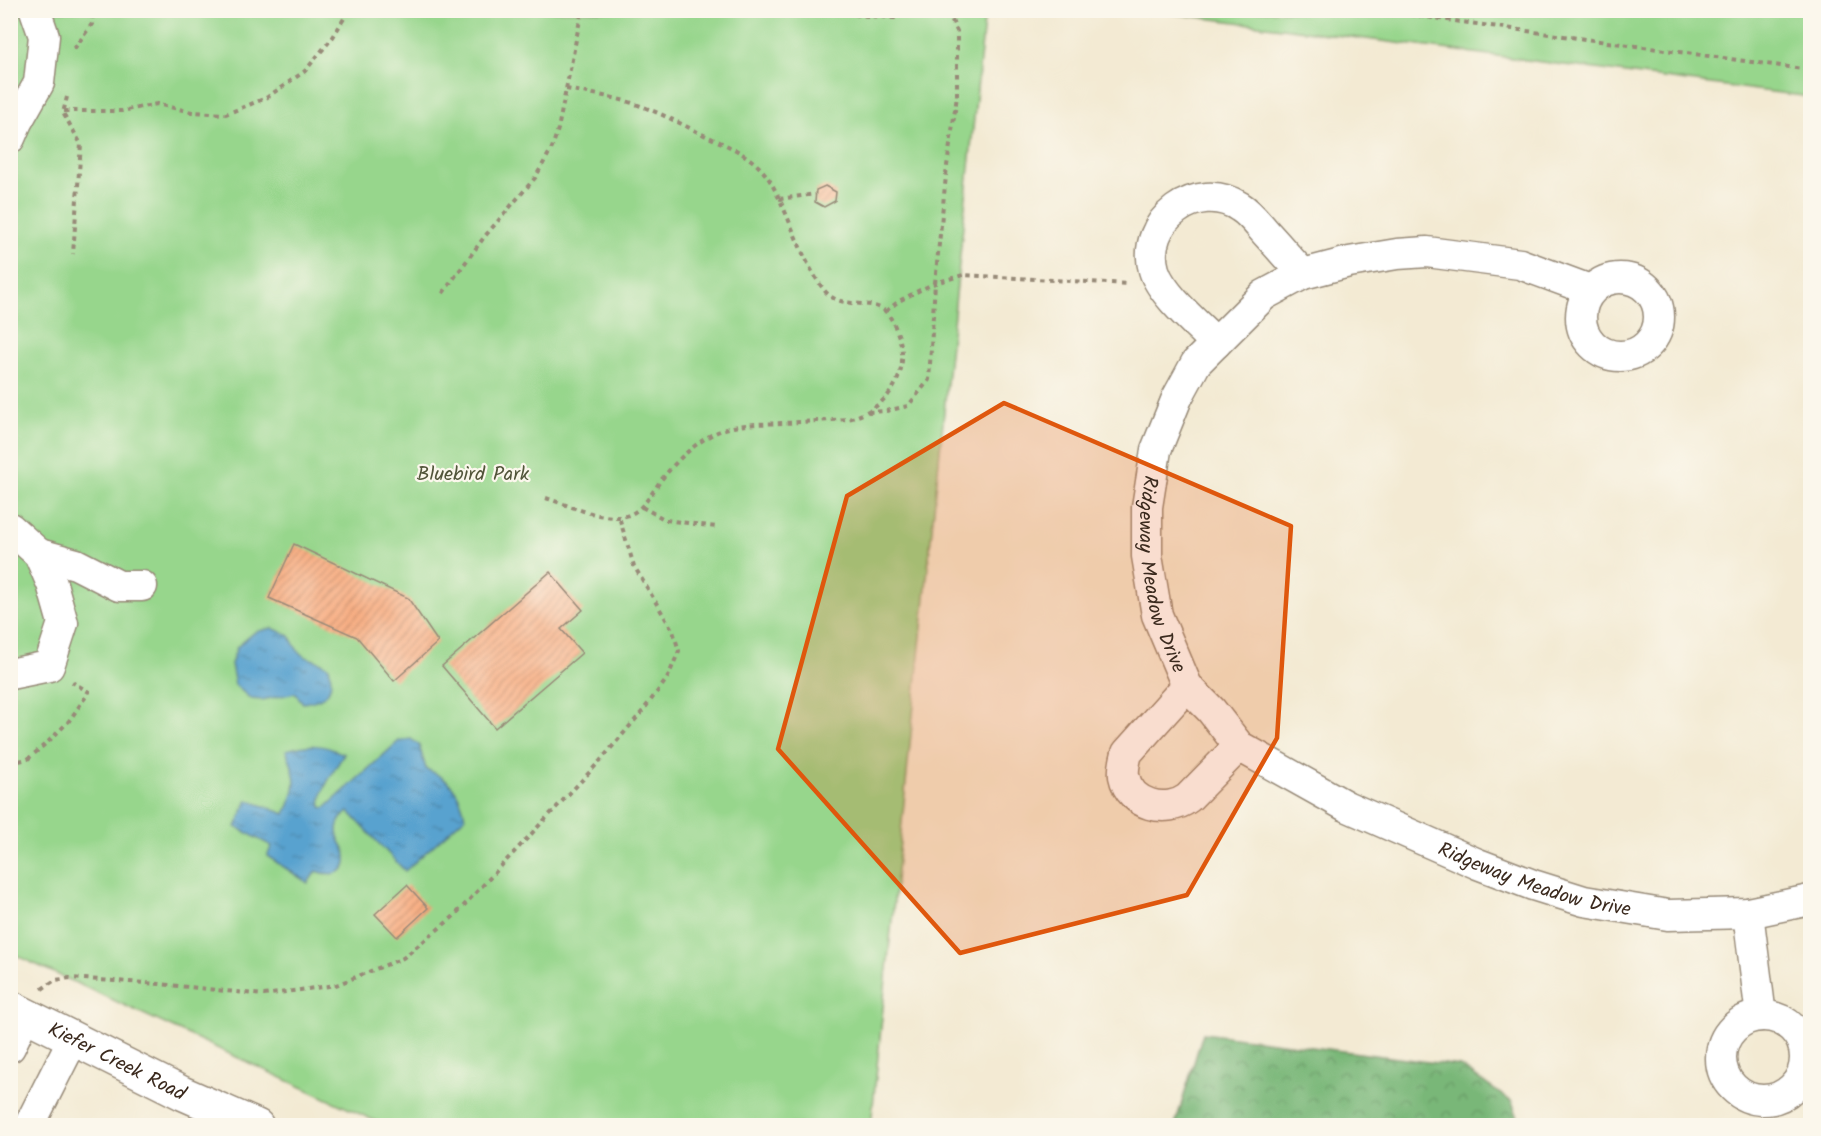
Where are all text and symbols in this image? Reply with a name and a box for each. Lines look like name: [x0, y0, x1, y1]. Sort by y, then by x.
park label: Bluebird Park: [417, 459, 530, 491]
street label: Ridgeway Meadow Drive: [1129, 473, 1194, 678]
street label: Ridgeway Meadow Drive: [1432, 834, 1633, 927]
street label: Kiefer Creek Road: [42, 1014, 192, 1111]

